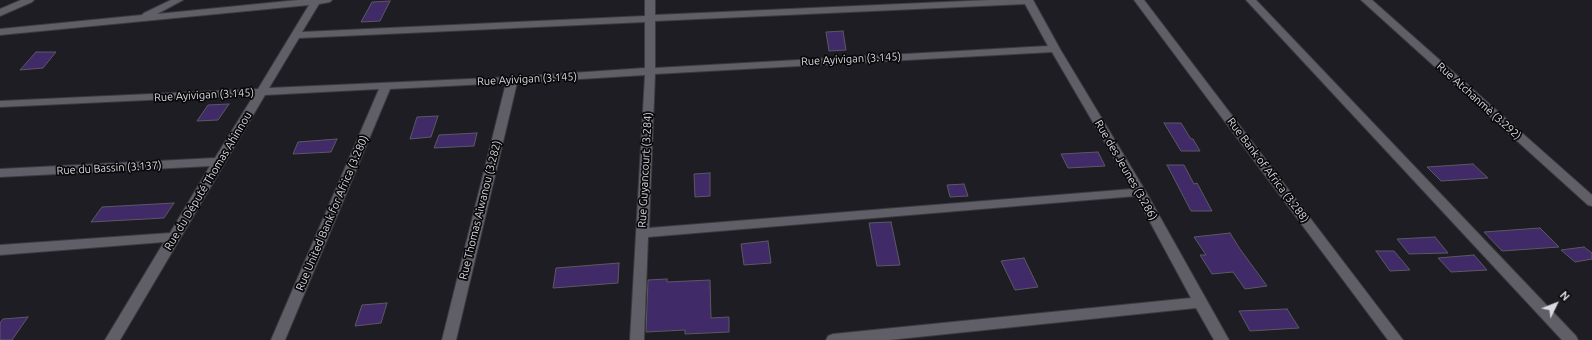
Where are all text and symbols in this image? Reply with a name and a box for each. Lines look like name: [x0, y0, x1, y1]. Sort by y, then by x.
street label: Rue Ayivigan (3.145): [801, 50, 901, 68]
street label: Rue Atchanmè (3.292): [1434, 60, 1524, 142]
street label: Rue Ayivigan (3.145): [477, 70, 577, 88]
street label: Rue Ayivigan (3.145): [154, 86, 254, 104]
street label: Rue du Député Thomas Ahinnou: [161, 109, 255, 253]
street label: Rue Guyancourt (3.284): [635, 112, 655, 228]
street label: Rue Bank of Africa (3.288): [1224, 115, 1312, 225]
street label: Rue des Jeunes (3.286): [1092, 118, 1160, 222]
street label: Rue United Bank for Africa (3.280): [293, 133, 371, 293]
street label: Rue Thomas Aiwanou (3.282): [456, 139, 504, 281]
street label: Rue du Bassin (3.137): [56, 159, 162, 177]
north arrow: [1536, 284, 1576, 324]
text: N: [1558, 289, 1572, 303]

